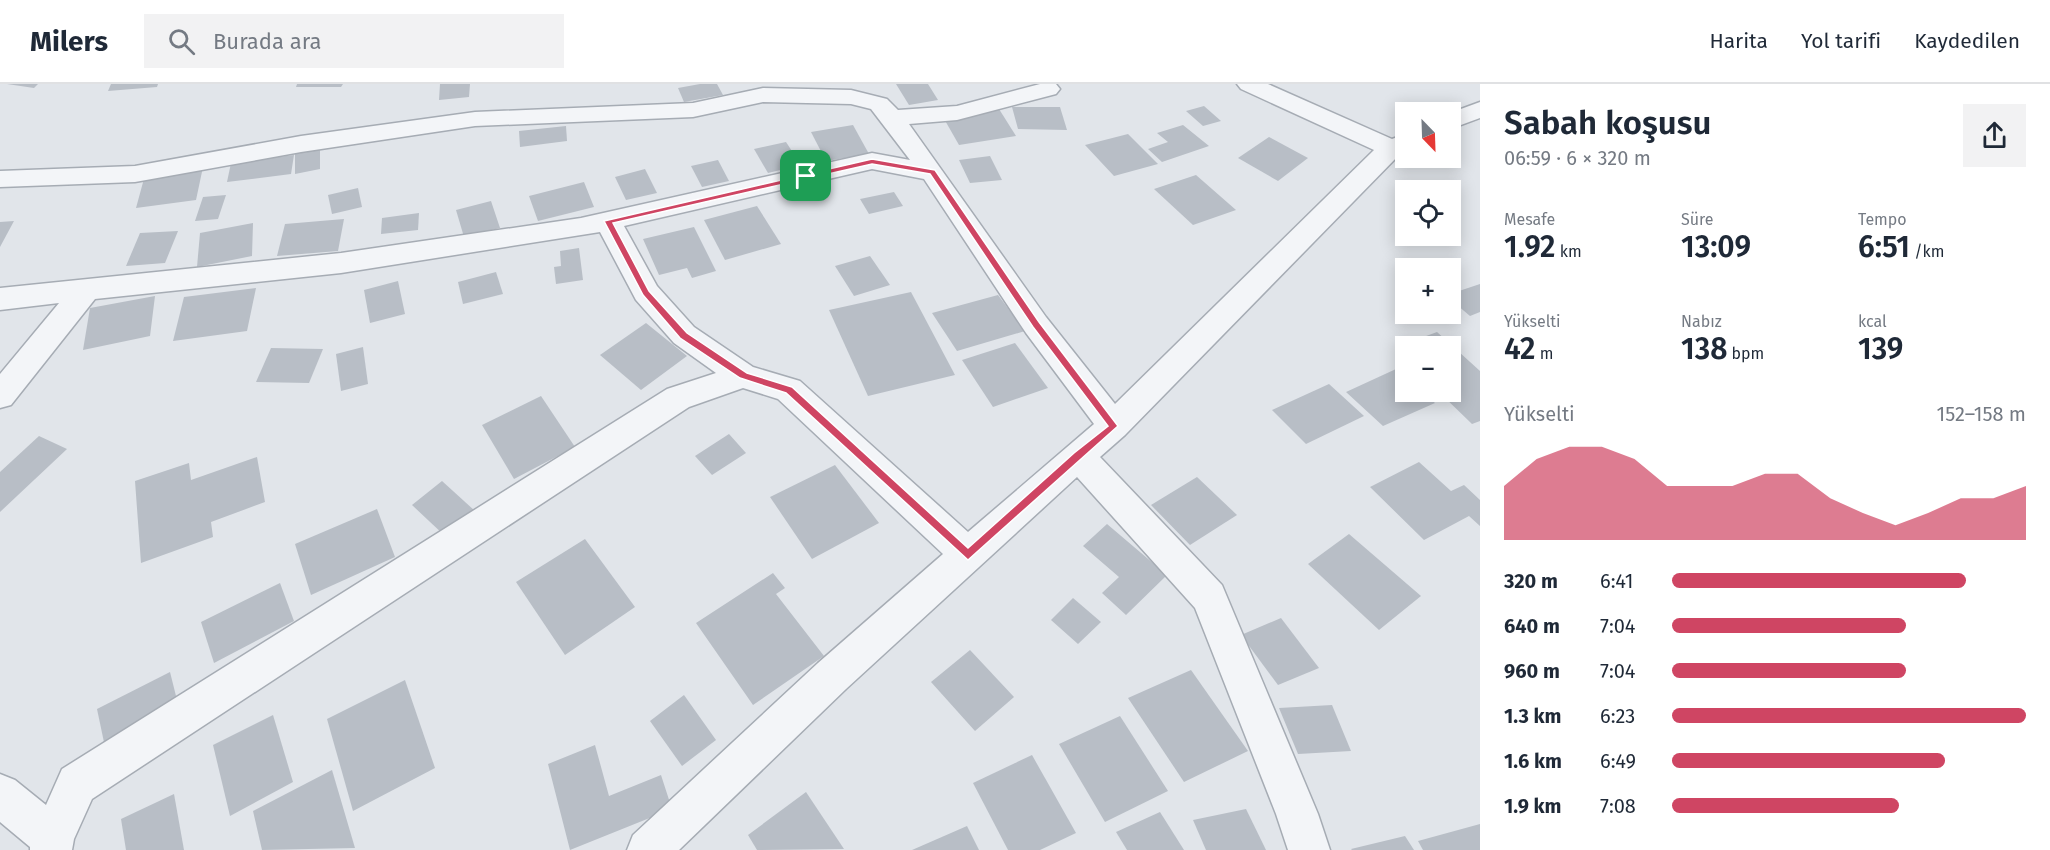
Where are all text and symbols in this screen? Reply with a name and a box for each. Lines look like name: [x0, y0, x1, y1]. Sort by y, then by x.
search box: [144, 14, 564, 68]
text: Milers: [30, 25, 108, 58]
icon: search: [165, 25, 198, 58]
text: Burada ara: [213, 28, 321, 55]
text: Harita: [1709, 28, 1768, 54]
text: Yol tarifi: [1801, 28, 1881, 54]
text: Kaydedilen: [1914, 28, 2020, 54]
north arrow: [1395, 102, 1461, 168]
map controls: [1395, 102, 1461, 402]
text: Sabah koşusu: [1504, 103, 1712, 143]
button: share: [1963, 104, 2026, 167]
text: 06:59 · 6 × 320 m: [1504, 146, 1651, 170]
pin: [780, 150, 831, 201]
icon: arrive: [789, 159, 822, 192]
button: locate: [1395, 180, 1461, 246]
text: Mesafe: [1504, 210, 1555, 229]
text: Süre: [1681, 210, 1713, 229]
text: Tempo: [1858, 210, 1907, 229]
text: 1.92: [1504, 229, 1555, 265]
text: 13:09: [1681, 229, 1751, 265]
text: 6:51: [1858, 229, 1910, 265]
text: km: [1555, 242, 1582, 261]
text: /km: [1910, 242, 1944, 261]
button: +: [1395, 258, 1461, 324]
text: Yükselti: [1504, 312, 1561, 331]
text: Nabız: [1681, 312, 1722, 331]
text: kcal: [1858, 312, 1887, 331]
text: 42: [1504, 331, 1535, 367]
text: 138: [1681, 331, 1727, 367]
text: 139: [1858, 331, 1903, 367]
button: −: [1395, 336, 1461, 402]
text: m: [1535, 344, 1553, 363]
text: bpm: [1727, 344, 1764, 363]
text: Yükselti: [1504, 402, 1575, 426]
text: 152–158 m: [1937, 402, 2026, 426]
text: 320 m: [1504, 569, 1558, 593]
text: 6:41: [1600, 569, 1634, 593]
text: 640 m: [1504, 614, 1560, 638]
text: 7:04: [1600, 614, 1635, 638]
text: 960 m: [1504, 659, 1560, 683]
text: 7:04: [1600, 659, 1635, 683]
text: 1.3 km: [1504, 704, 1561, 728]
text: 6:23: [1600, 704, 1635, 728]
text: 1.6 km: [1504, 749, 1562, 773]
text: 6:49: [1600, 749, 1636, 773]
text: 1.9 km: [1504, 794, 1562, 818]
text: 7:08: [1600, 794, 1636, 818]

